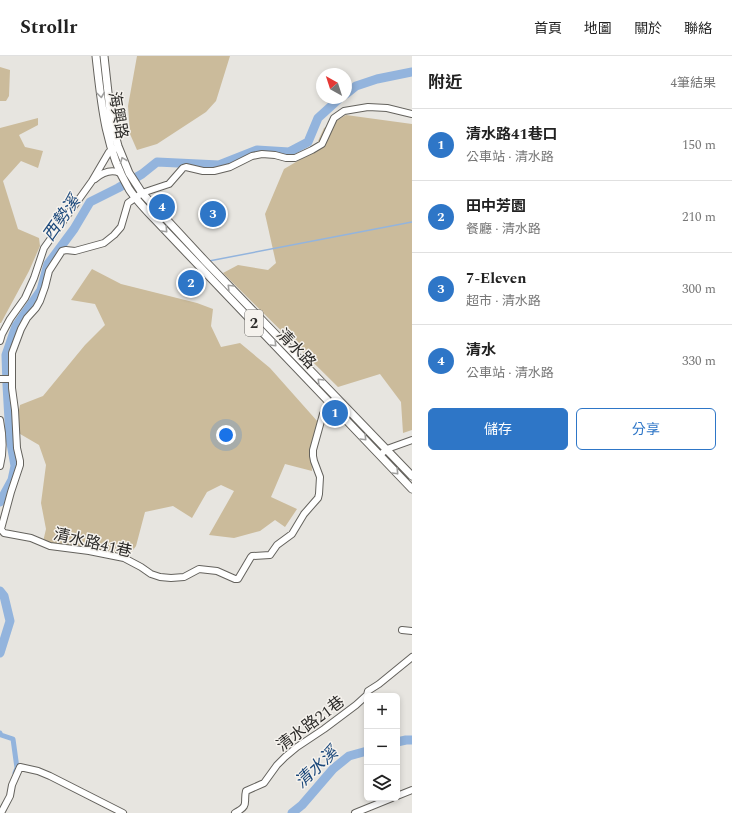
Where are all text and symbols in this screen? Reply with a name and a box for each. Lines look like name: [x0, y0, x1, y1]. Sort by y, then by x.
text: Strollr: [20, 13, 77, 42]
text: 首頁: [534, 18, 562, 39]
text: 地圖: [584, 18, 612, 39]
text: 關於: [634, 18, 662, 39]
text: 聯絡: [684, 18, 712, 39]
north arrow: [316, 68, 352, 104]
text: 附近: [428, 70, 462, 96]
text: 4筆結果: [670, 73, 716, 93]
street label: 海興路: [102, 89, 134, 141]
one-way arrow: [96, 92, 105, 98]
text: 清水路41巷口: [466, 123, 558, 146]
text: 1: [437, 135, 445, 155]
text: 150 m: [682, 135, 716, 155]
text: 公車站 · 清水路: [466, 147, 554, 167]
one-way arrow: [120, 156, 128, 163]
water label: 西勢溪: [37, 189, 88, 247]
pin: 4: [149, 192, 175, 222]
text: 田中芳園: [466, 195, 526, 218]
pin: 3: [200, 199, 226, 229]
text: 2: [437, 207, 445, 227]
text: 210 m: [682, 207, 716, 227]
text: 餐廳 · 清水路: [466, 219, 541, 239]
one-way arrow: [160, 225, 167, 233]
text: 7-Eleven: [466, 267, 526, 290]
pin: 2: [178, 268, 204, 298]
text: 3: [437, 279, 445, 299]
text: 300 m: [682, 279, 716, 299]
one-way arrow: [228, 284, 235, 292]
text: 超市 · 清水路: [466, 291, 541, 311]
road number: 2: [245, 310, 263, 336]
street label: 清水路: [271, 323, 322, 374]
one-way arrow: [269, 339, 277, 347]
text: 清水: [466, 339, 496, 362]
text: 4: [437, 351, 445, 371]
text: 330 m: [682, 351, 716, 371]
text: 公車站 · 清水路: [466, 363, 554, 383]
one-way arrow: [318, 378, 325, 386]
pin: 1: [322, 398, 348, 428]
button: 儲存: [428, 408, 568, 450]
button: 分享: [576, 408, 716, 450]
your location: [216, 425, 236, 445]
one-way arrow: [359, 433, 366, 441]
one-way arrow: [391, 467, 399, 475]
street label: 清水路41巷: [51, 522, 134, 564]
street label: 清水路21巷: [271, 690, 350, 757]
map controls: [364, 693, 400, 801]
button: +: [364, 693, 400, 729]
button: −: [364, 729, 400, 765]
water label: 清水溪: [289, 739, 346, 795]
button: layers: [364, 765, 400, 801]

